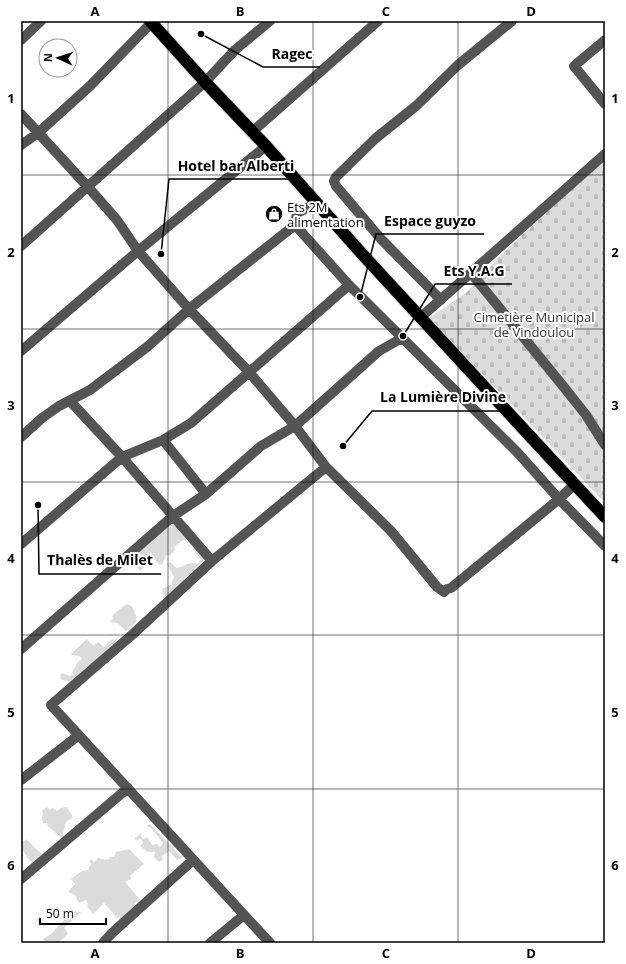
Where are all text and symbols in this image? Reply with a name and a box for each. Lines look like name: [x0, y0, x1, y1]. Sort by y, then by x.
text: A: [91, 2, 100, 20]
text: B: [236, 2, 245, 20]
text: C: [382, 2, 390, 20]
text: D: [526, 2, 536, 20]
north arrow: [38, 38, 78, 78]
callout: Ragec: [263, 41, 320, 67]
text: Ragec: [271, 44, 313, 63]
text: N: [40, 53, 55, 62]
text: 1: [7, 89, 15, 107]
text: 1: [611, 89, 619, 107]
callout: Hotel bar Alberti: [169, 153, 302, 179]
text: Hotel bar Alberti: [178, 156, 294, 175]
place label: Ets 2M alimentation: [287, 198, 364, 231]
shop icon: Ets 2M alimentation: [264, 204, 284, 224]
callout: Espace guyzo: [376, 208, 484, 234]
text: Espace guyzo: [384, 211, 476, 230]
text: 2: [7, 243, 15, 261]
text: 2: [611, 243, 619, 261]
callout: Ets Y.A.G: [435, 258, 512, 284]
text: Ets Y.A.G: [443, 261, 505, 280]
park label: Cimetière Municipal de Vindoulou: [474, 308, 594, 341]
callout: La Lumière Divine: [372, 385, 514, 411]
text: La Lumière Divine: [380, 387, 506, 406]
text: 3: [7, 396, 15, 414]
text: 3: [611, 396, 619, 414]
callout: Thalès de Milet: [39, 548, 161, 574]
text: 4: [7, 549, 15, 567]
text: 4: [611, 549, 619, 567]
text: Thalès de Milet: [47, 550, 153, 569]
text: 5: [7, 703, 15, 721]
text: 5: [611, 703, 619, 721]
text: 6: [7, 856, 15, 874]
text: 6: [611, 856, 619, 874]
scale bar: [40, 900, 106, 926]
text: 50 m: [46, 905, 74, 922]
text: A: [91, 944, 100, 962]
text: B: [236, 944, 245, 962]
text: C: [382, 944, 390, 962]
text: D: [526, 944, 536, 962]

